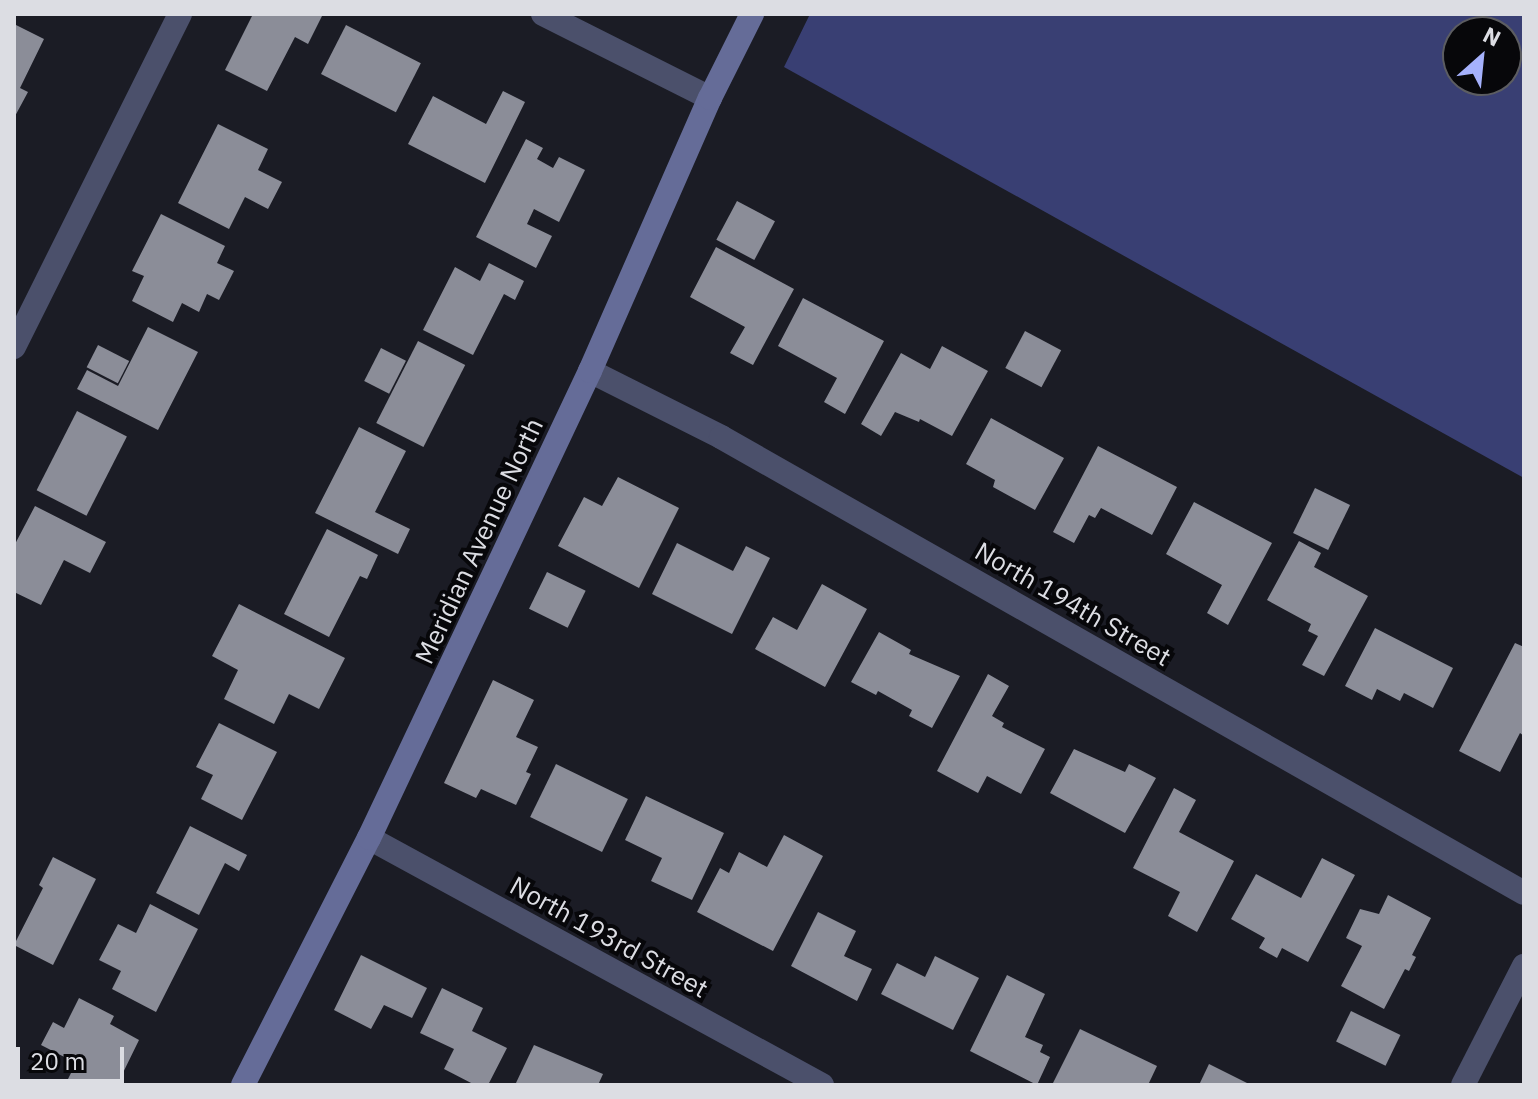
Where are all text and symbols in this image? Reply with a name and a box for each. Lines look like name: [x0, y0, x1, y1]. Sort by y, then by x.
north arrow: [1442, 16, 1522, 96]
text: N: [1479, 19, 1506, 52]
street label: Meridian Avenue North: [408, 413, 550, 669]
street label: North 194th Street: [970, 535, 1176, 673]
street label: North 193rd Street: [505, 870, 713, 1004]
scale bar: [20, 1031, 128, 1081]
text: 20 m: [30, 1045, 85, 1077]

